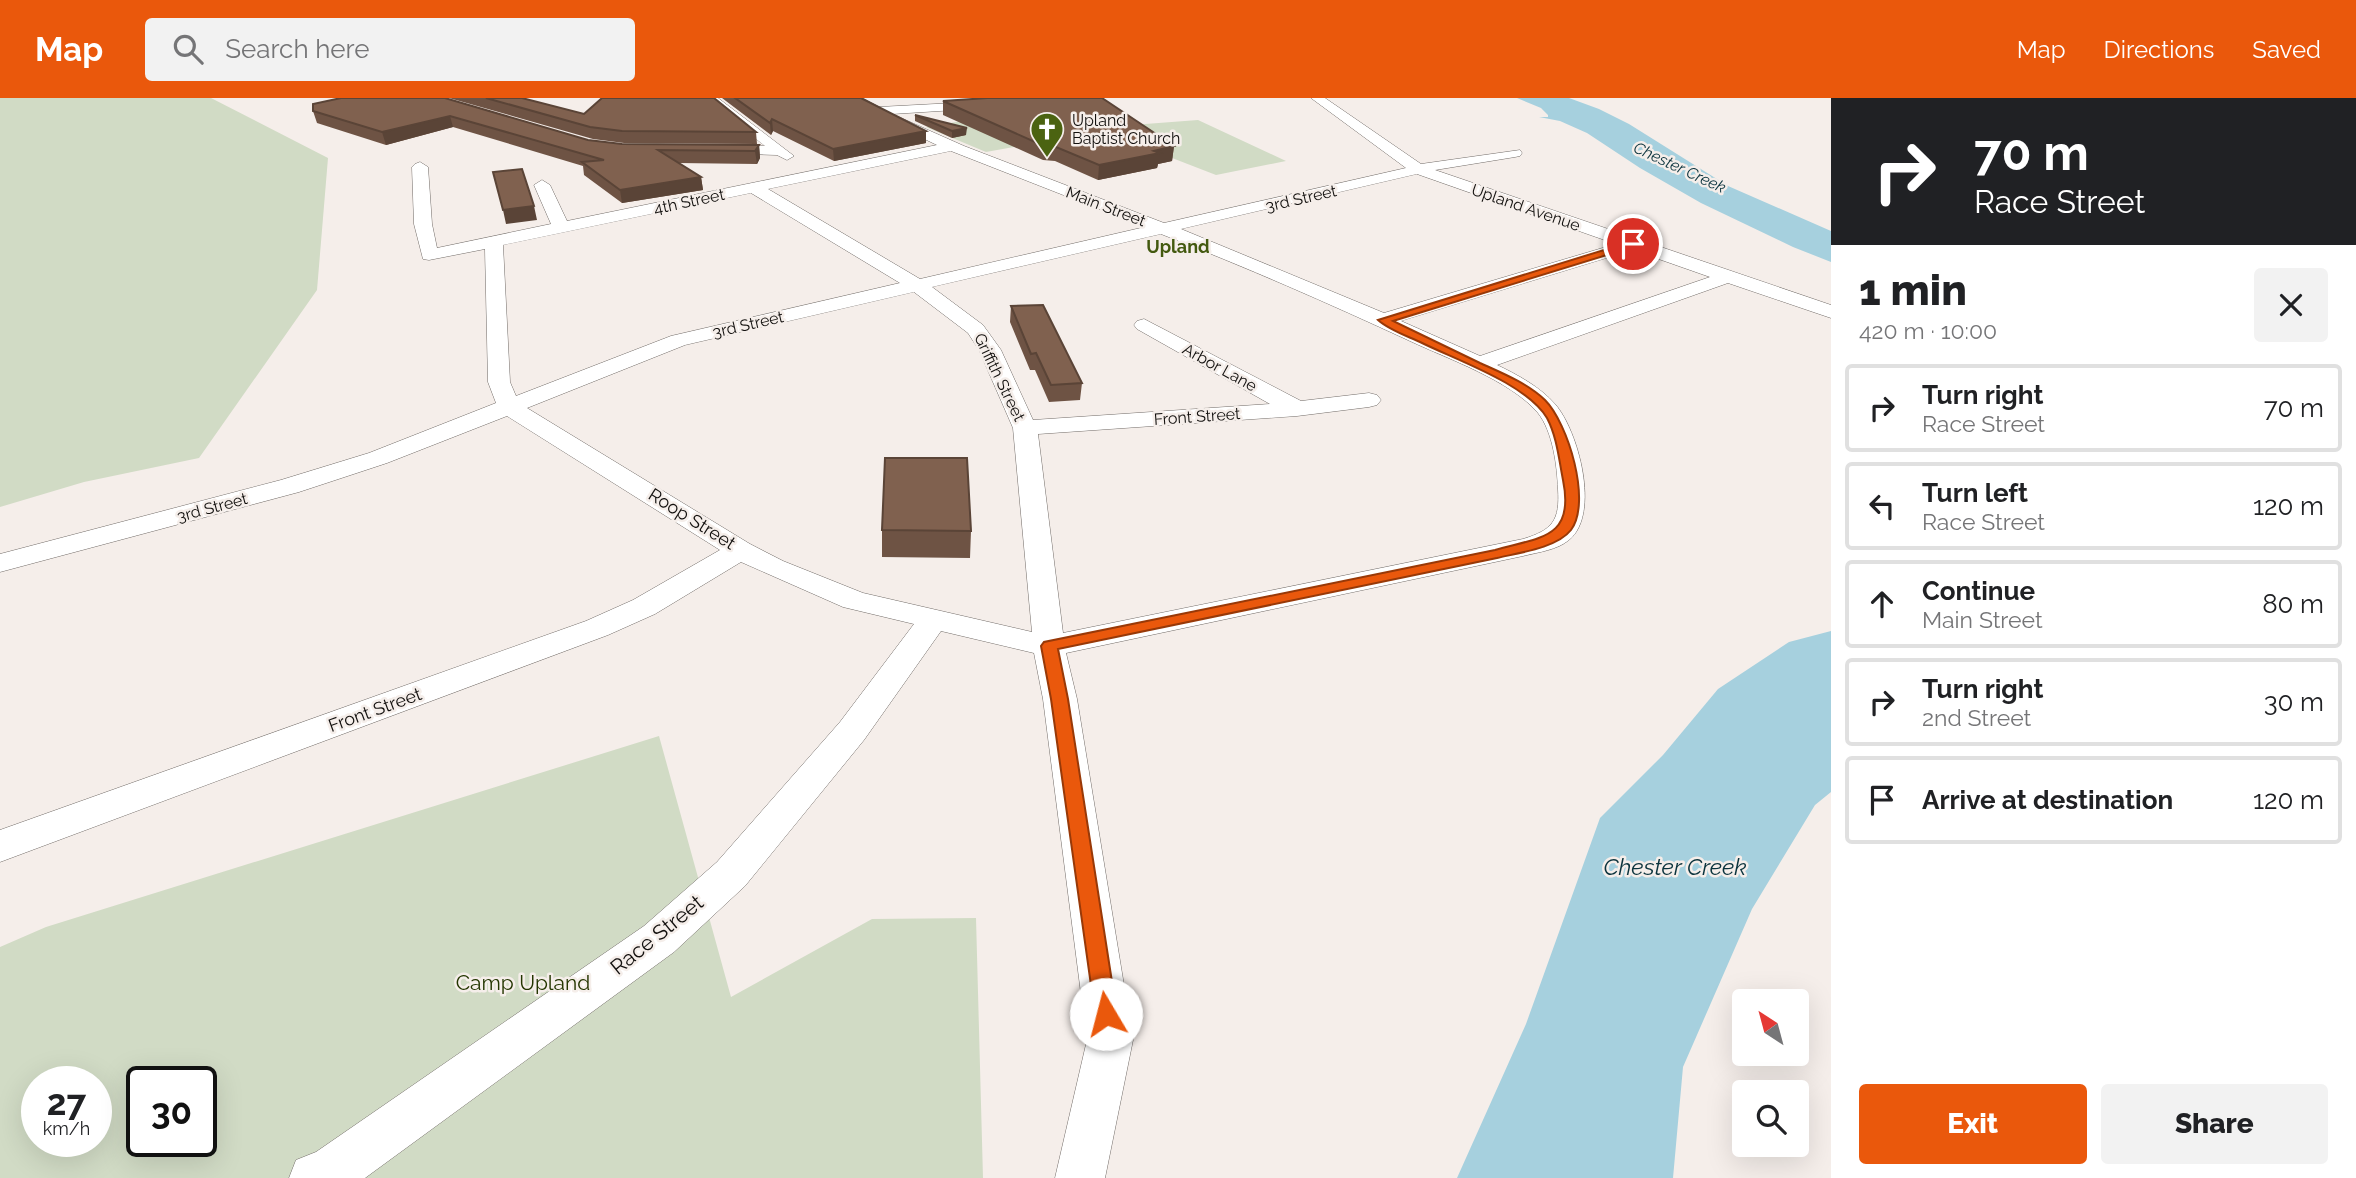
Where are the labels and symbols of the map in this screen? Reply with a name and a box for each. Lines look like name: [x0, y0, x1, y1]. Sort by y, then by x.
church icon: Upland Baptist Church: [1028, 110, 1066, 159]
place label: Upland Baptist Church: [1072, 111, 1180, 148]
water label: Chester Creek: [1631, 138, 1729, 197]
street label: Upland Avenue: [1469, 180, 1583, 235]
street label: 3rd Street: [1264, 181, 1339, 216]
street label: Main Street: [1063, 183, 1149, 231]
street label: 4th Street: [652, 185, 727, 218]
pin: [1603, 214, 1663, 274]
district label: Upland: [1146, 236, 1210, 257]
street label: 3rd Street: [711, 307, 786, 342]
street label: Griffith Street: [970, 330, 1029, 425]
street label: Arbor Lane: [1179, 339, 1260, 396]
street label: Front Street: [1153, 404, 1242, 429]
street label: Roop Street: [645, 484, 740, 554]
street label: 3rd Street: [175, 489, 250, 526]
street label: Front Street: [325, 683, 424, 736]
water label: Chester Creek: [1603, 853, 1747, 880]
street label: Race Street: [605, 890, 708, 980]
park label: Camp Upland: [456, 970, 590, 995]
position arrow: [1069, 977, 1143, 1051]
north arrow: [1732, 989, 1810, 1066]
speed limit sign: 30: [126, 1066, 217, 1157]

